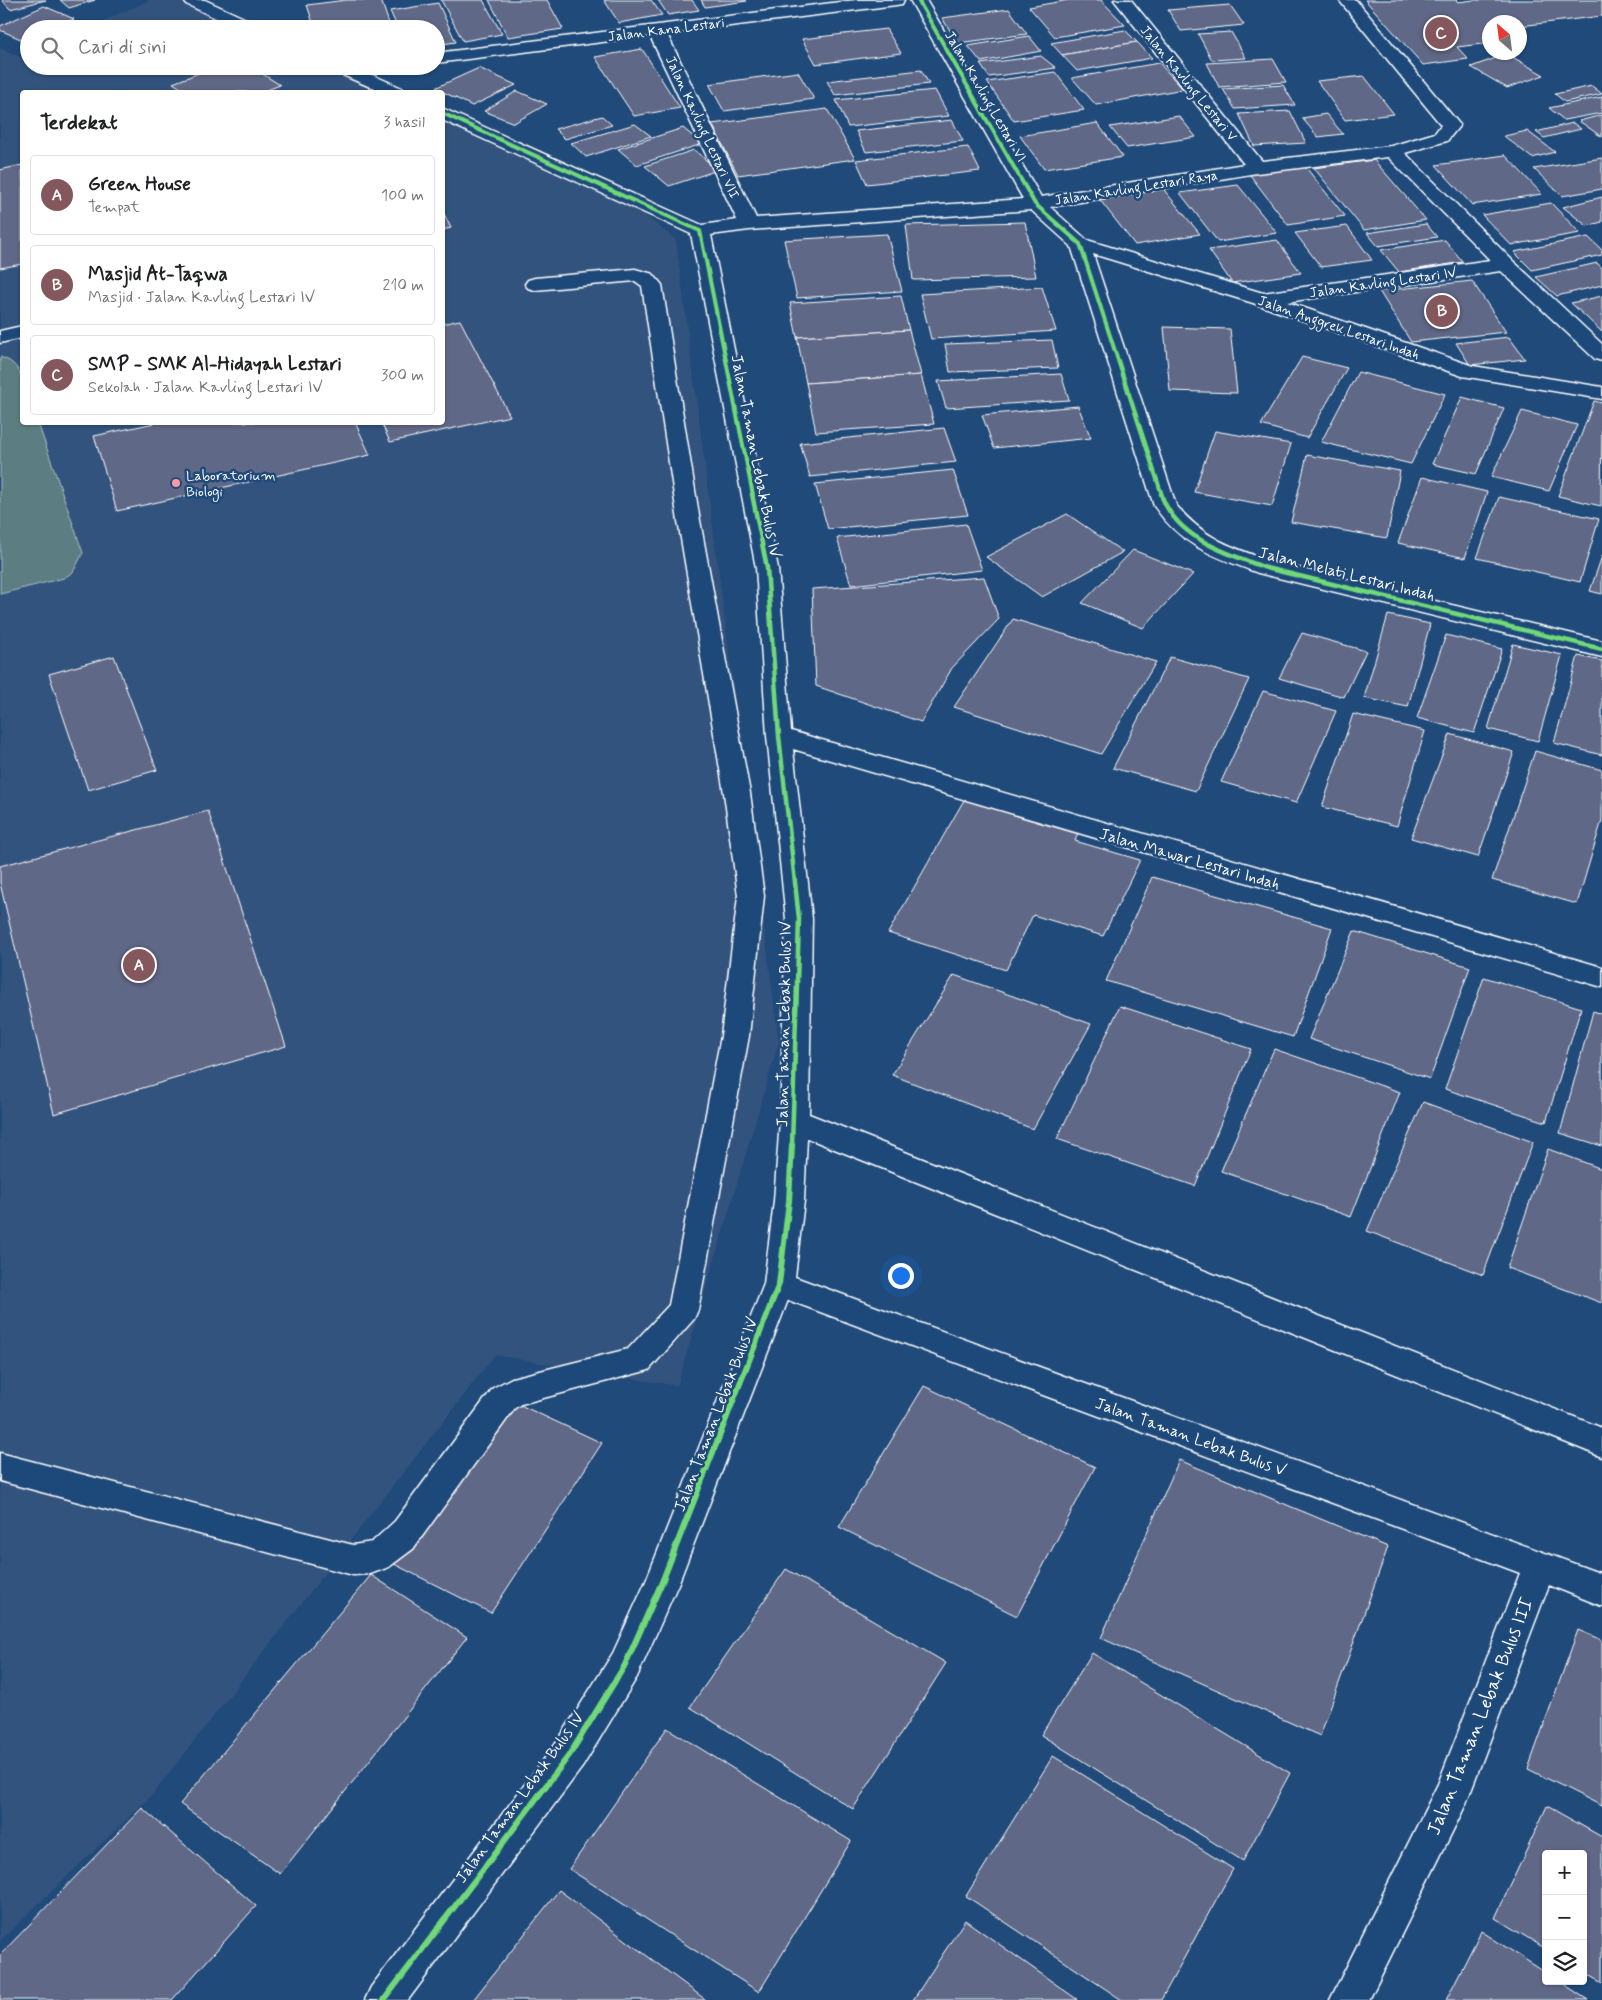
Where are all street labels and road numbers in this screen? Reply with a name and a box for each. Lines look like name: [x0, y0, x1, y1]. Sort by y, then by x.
street label: Jalan Kana Lestari: [607, 14, 725, 46]
street label: Jalan Kavling Lestari V: [1134, 22, 1241, 147]
street label: Jalan Kavling Lestari VI: [938, 28, 1030, 166]
street label: Jalan Kavling Lestari VII: [659, 53, 743, 203]
street label: Jalan Kavling Lestari Raya: [1053, 166, 1220, 212]
street label: Jalan Kavling Lestari IV: [1308, 264, 1458, 304]
street label: Jalan Anggrek Lestari Indah: [1255, 292, 1422, 366]
street label: Jalan Taman Lebak Bulus IV: [726, 353, 786, 560]
street label: Jalan Melati Lestari Indah: [1256, 542, 1437, 607]
street label: Jalan Mawar Lestari Indah: [1097, 824, 1282, 895]
street label: Jalan Taman Lebak Bulus IV: [772, 921, 797, 1127]
street label: Jalan Taman Lebak Bulus IV: [670, 1314, 763, 1515]
street label: Jalan Taman Lebak Bulus V: [1092, 1393, 1289, 1482]
street label: Jalan Taman Lebak Bulus III: [1421, 1594, 1540, 1839]
street label: Jalan Taman Lebak Bulus IV: [451, 1708, 589, 1888]

